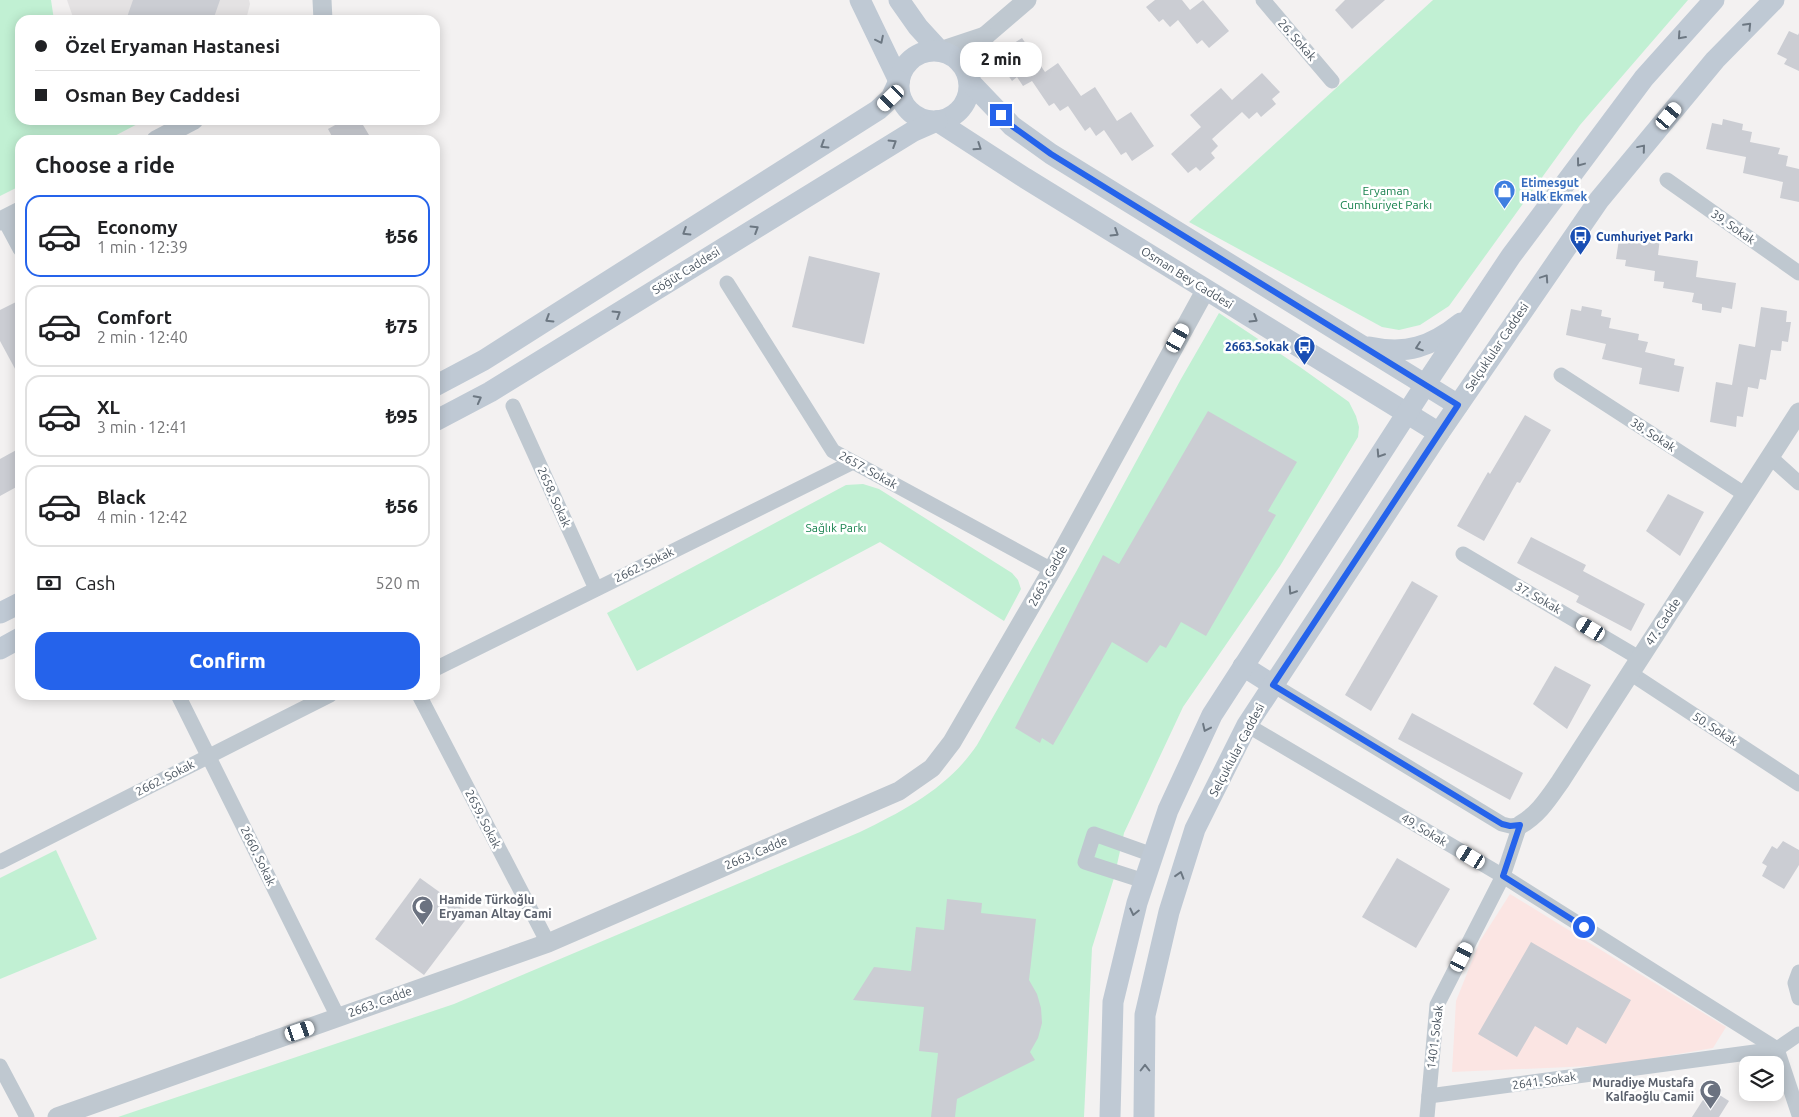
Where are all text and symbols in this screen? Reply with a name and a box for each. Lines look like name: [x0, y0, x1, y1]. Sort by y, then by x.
street label: 26. Sokak: [1276, 16, 1319, 63]
one-way arrow: [1743, 23, 1752, 32]
one-way arrow: [1678, 31, 1687, 40]
text: Özel Eryaman Hastanesi: [65, 35, 280, 57]
one-way arrow: [874, 35, 884, 44]
callout: 2 min: [960, 42, 1042, 78]
text: 2 min: [981, 50, 1021, 68]
car: [874, 82, 907, 114]
text: Osman Bey Caddesi: [65, 84, 240, 106]
car: [1653, 100, 1684, 132]
route end: [990, 104, 1012, 126]
one-way arrow: [820, 138, 829, 148]
one-way arrow: [888, 140, 897, 150]
one-way arrow: [973, 140, 982, 150]
one-way arrow: [1636, 145, 1645, 154]
text: Choose a ride: [35, 152, 175, 177]
one-way arrow: [1577, 157, 1586, 167]
place label: Etimesgut Halk Ekmek: [1521, 176, 1588, 203]
shop icon: Etimesgut Halk Ekmek: [1493, 178, 1517, 209]
park label: Eryaman Cumhuriyet Parkı: [1340, 184, 1432, 211]
street label: 39. Sokak: [1709, 207, 1758, 246]
icon: car: [37, 214, 82, 259]
text: Economy: [97, 216, 178, 238]
text: ₺56: [386, 225, 418, 247]
one-way arrow: [750, 225, 759, 235]
bus stop icon: Cumhuriyet Parkı: [1568, 225, 1592, 256]
one-way arrow: [683, 226, 692, 235]
one-way arrow: [1110, 227, 1119, 237]
place label: Cumhuriyet Parkı: [1596, 230, 1693, 243]
text: 1 min · 12:39: [97, 238, 188, 256]
street label: Osman Bey Caddesi: [1139, 244, 1236, 311]
street label: Söğüt Caddesi: [650, 245, 722, 296]
one-way arrow: [1538, 275, 1548, 284]
street label: Selçuklular Caddesi: [1462, 300, 1531, 393]
icon: car: [37, 304, 82, 349]
text: Comfort: [97, 306, 172, 328]
one-way arrow: [611, 311, 620, 320]
one-way arrow: [1248, 312, 1257, 322]
one-way arrow: [546, 313, 555, 322]
text: ₺75: [386, 315, 418, 337]
car: [1164, 321, 1191, 355]
text: 2 min · 12:40: [97, 328, 188, 346]
bus stop icon: 2663.Sokak: [1293, 335, 1317, 366]
place label: 2663.Sokak: [1225, 340, 1289, 353]
one-way arrow: [1415, 341, 1423, 351]
icon: car: [37, 394, 82, 439]
one-way arrow: [473, 395, 482, 405]
text: XL: [97, 396, 120, 418]
text: ₺95: [386, 405, 418, 427]
street label: 38. Sokak: [1628, 415, 1678, 454]
text: 3 min · 12:41: [97, 418, 188, 436]
street label: 2657. Sokak: [837, 448, 900, 491]
one-way arrow: [1377, 449, 1387, 458]
street label: 2658. Sokak: [535, 465, 573, 529]
icon: car: [37, 484, 82, 529]
text: Black: [97, 486, 146, 508]
text: ₺56: [386, 495, 418, 517]
text: 4 min · 12:42: [97, 508, 188, 526]
park label: Sağlık Parkı: [806, 521, 867, 534]
street label: 2663. Cadde: [1026, 543, 1069, 608]
street label: 2662. Sokak: [612, 545, 676, 584]
icon: cash: [35, 569, 63, 597]
text: Cash: [75, 572, 116, 594]
text: 520 m: [375, 574, 420, 592]
street label: 37. Sokak: [1513, 579, 1564, 616]
one-way arrow: [1289, 585, 1298, 594]
street label: 47. Cadde: [1643, 596, 1683, 648]
car: [1574, 615, 1607, 643]
button: Confirm: [35, 632, 420, 690]
street label: Selçuklular Caddesi: [1207, 701, 1267, 799]
street label: 50. Sokak: [1690, 709, 1740, 748]
one-way arrow: [1201, 723, 1212, 732]
street label: 2662. Sokak: [133, 757, 196, 798]
street label: 2659. Sokak: [463, 787, 504, 850]
street label: 49. Sokak: [1399, 811, 1449, 848]
street label: 2660. Sokak: [239, 824, 278, 888]
street label: 2663. Cadde: [722, 833, 789, 872]
car: [1454, 843, 1487, 871]
one-way arrow: [1175, 872, 1185, 880]
place label: Hamide Türkoğlu Eryaman Altay Cami: [439, 893, 552, 920]
mosque icon: Hamide Türkoğlu Eryaman Altay Cami: [411, 895, 435, 926]
one-way arrow: [1129, 907, 1140, 916]
route start: [1573, 916, 1595, 938]
car: [1448, 940, 1475, 974]
street label: 2663. Cadde: [346, 984, 414, 1019]
street label: 1401. Sokak: [1424, 1004, 1445, 1070]
car: [283, 1019, 316, 1043]
map controls: [1739, 1056, 1784, 1101]
button: layers: [1739, 1056, 1784, 1101]
one-way arrow: [1140, 1064, 1150, 1072]
street label: 2641. Sokak: [1511, 1070, 1577, 1091]
place label: Muradiye Mustafa Kalfaoğlu Camii: [1592, 1076, 1694, 1103]
mosque icon: Muradiye Mustafa Kalfaoğlu Camii: [1698, 1078, 1722, 1109]

